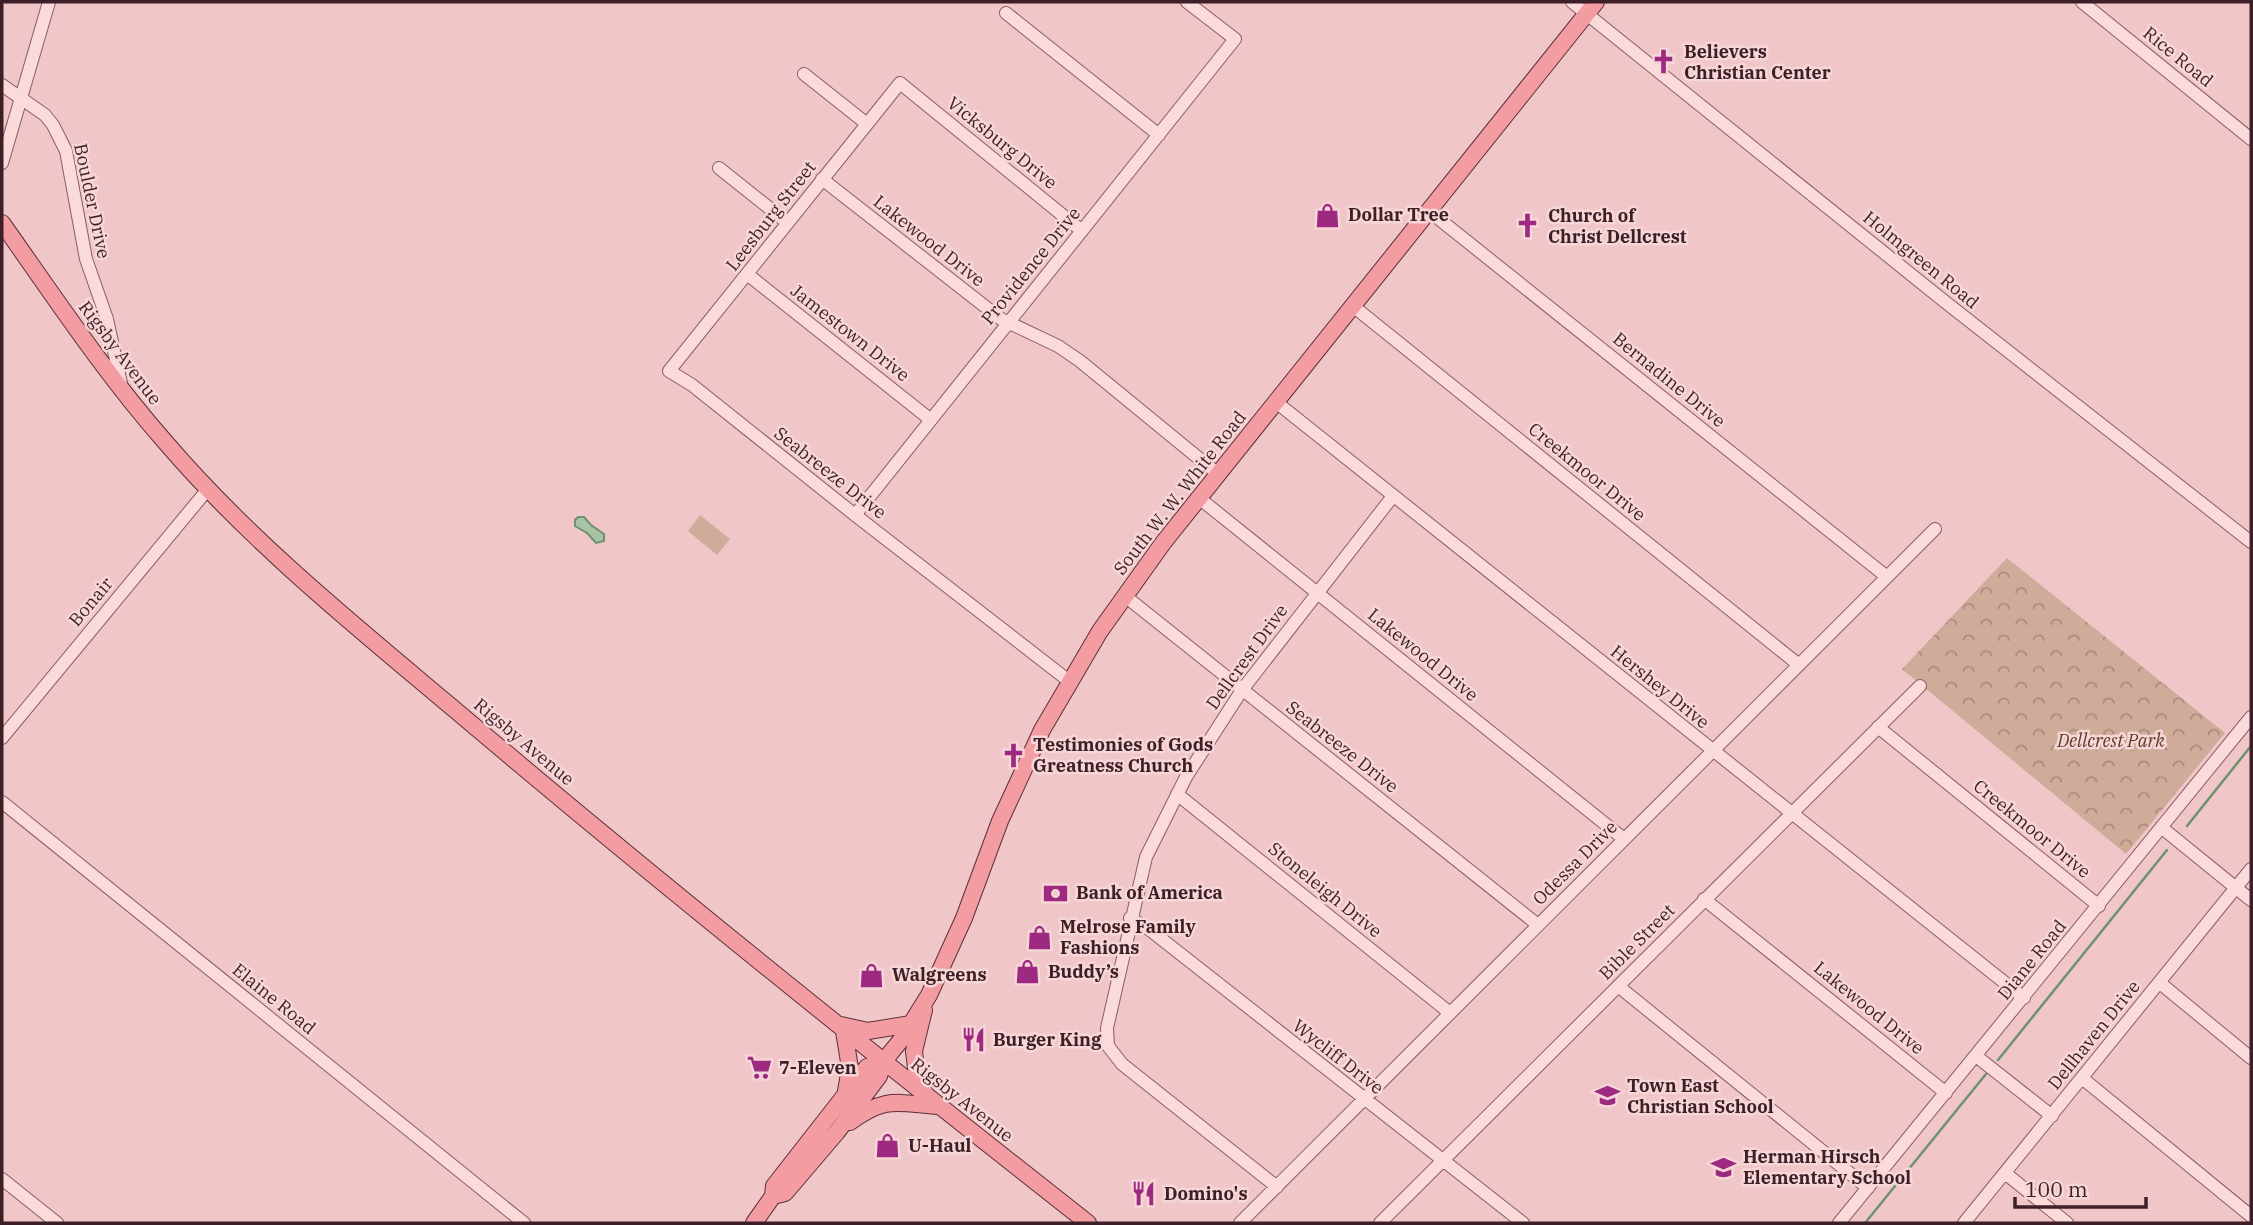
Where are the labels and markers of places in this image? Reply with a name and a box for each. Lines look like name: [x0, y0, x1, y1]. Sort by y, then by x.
place label: Believers Christian Center: [1684, 40, 1831, 84]
church icon: Believers Christian Center: [1650, 48, 1678, 76]
shop icon: Dollar Tree: [1314, 201, 1342, 229]
place label: Dollar Tree: [1348, 203, 1449, 226]
place label: Church of Christ Dellcrest: [1548, 204, 1687, 248]
church icon: Church of Christ Dellcrest: [1514, 212, 1542, 240]
place label: Testimonies of Gods Greatness Church: [1033, 733, 1213, 777]
church icon: Testimonies of Gods Greatness Church: [999, 741, 1027, 769]
bank icon: Bank of America: [1042, 879, 1070, 907]
place label: Bank of America: [1076, 881, 1223, 904]
place label: Melrose Family Fashions: [1060, 915, 1196, 959]
shop icon: Melrose Family Fashions: [1026, 923, 1054, 951]
shop icon: Buddy’s: [1014, 958, 1042, 986]
place label: Buddy’s: [1048, 960, 1119, 983]
shop icon: Walgreens: [858, 961, 886, 989]
place label: Walgreens: [892, 963, 987, 986]
restaurant icon: Burger King: [959, 1026, 987, 1054]
place label: Burger King: [993, 1028, 1102, 1051]
supermarket icon: 7-Eleven: [745, 1054, 773, 1082]
place label: 7-Eleven: [779, 1056, 857, 1079]
place label: Town East Christian School: [1627, 1074, 1774, 1118]
school or university icon: Town East Christian School: [1593, 1082, 1621, 1110]
shop icon: U-Haul: [874, 1132, 902, 1160]
place label: U-Haul: [908, 1134, 972, 1157]
place label: Herman Hirsch Elementary School: [1743, 1145, 1911, 1189]
school or university icon: Herman Hirsch Elementary School: [1709, 1153, 1737, 1181]
restaurant icon: Domino's: [1130, 1180, 1158, 1208]
place label: Domino's: [1164, 1182, 1248, 1205]

